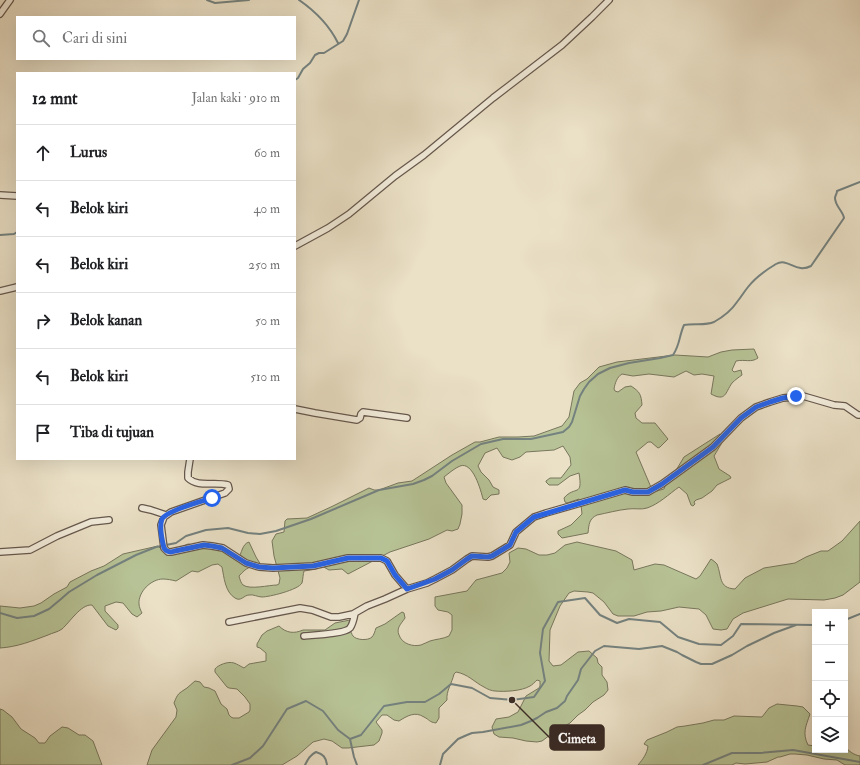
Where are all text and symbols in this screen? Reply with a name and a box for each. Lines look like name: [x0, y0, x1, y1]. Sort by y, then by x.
search box: [16, 16, 296, 60]
icon: search: [30, 27, 52, 49]
text: Cari di sini: [62, 29, 127, 48]
text: 12 mnt: [32, 88, 78, 109]
text: Jalan kaki · 910 m: [192, 90, 280, 106]
icon: ahead: [32, 142, 54, 164]
text: Lurus: [70, 143, 107, 162]
text: 60 m: [254, 145, 280, 161]
icon: left: [32, 198, 54, 220]
text: Belok kiri: [70, 199, 128, 218]
text: 40 m: [254, 201, 280, 217]
icon: left: [32, 254, 54, 276]
text: Belok kiri: [70, 255, 128, 274]
text: 250 m: [248, 257, 280, 273]
icon: right: [32, 310, 54, 332]
text: Belok kanan: [70, 311, 142, 330]
text: 50 m: [255, 313, 280, 329]
icon: left: [32, 366, 54, 388]
text: Belok kiri: [70, 367, 128, 386]
text: 510 m: [250, 369, 280, 385]
route end: [787, 387, 805, 405]
icon: arrive: [32, 422, 54, 444]
text: Tiba di tujuan: [70, 423, 154, 442]
route start: [203, 489, 221, 507]
map controls: [812, 609, 848, 753]
button: +: [812, 609, 848, 645]
button: −: [812, 645, 848, 681]
button: locate: [812, 681, 848, 717]
button: layers: [812, 717, 848, 753]
callout: Cimeta: [550, 725, 604, 750]
text: Cimeta: [558, 731, 597, 747]

